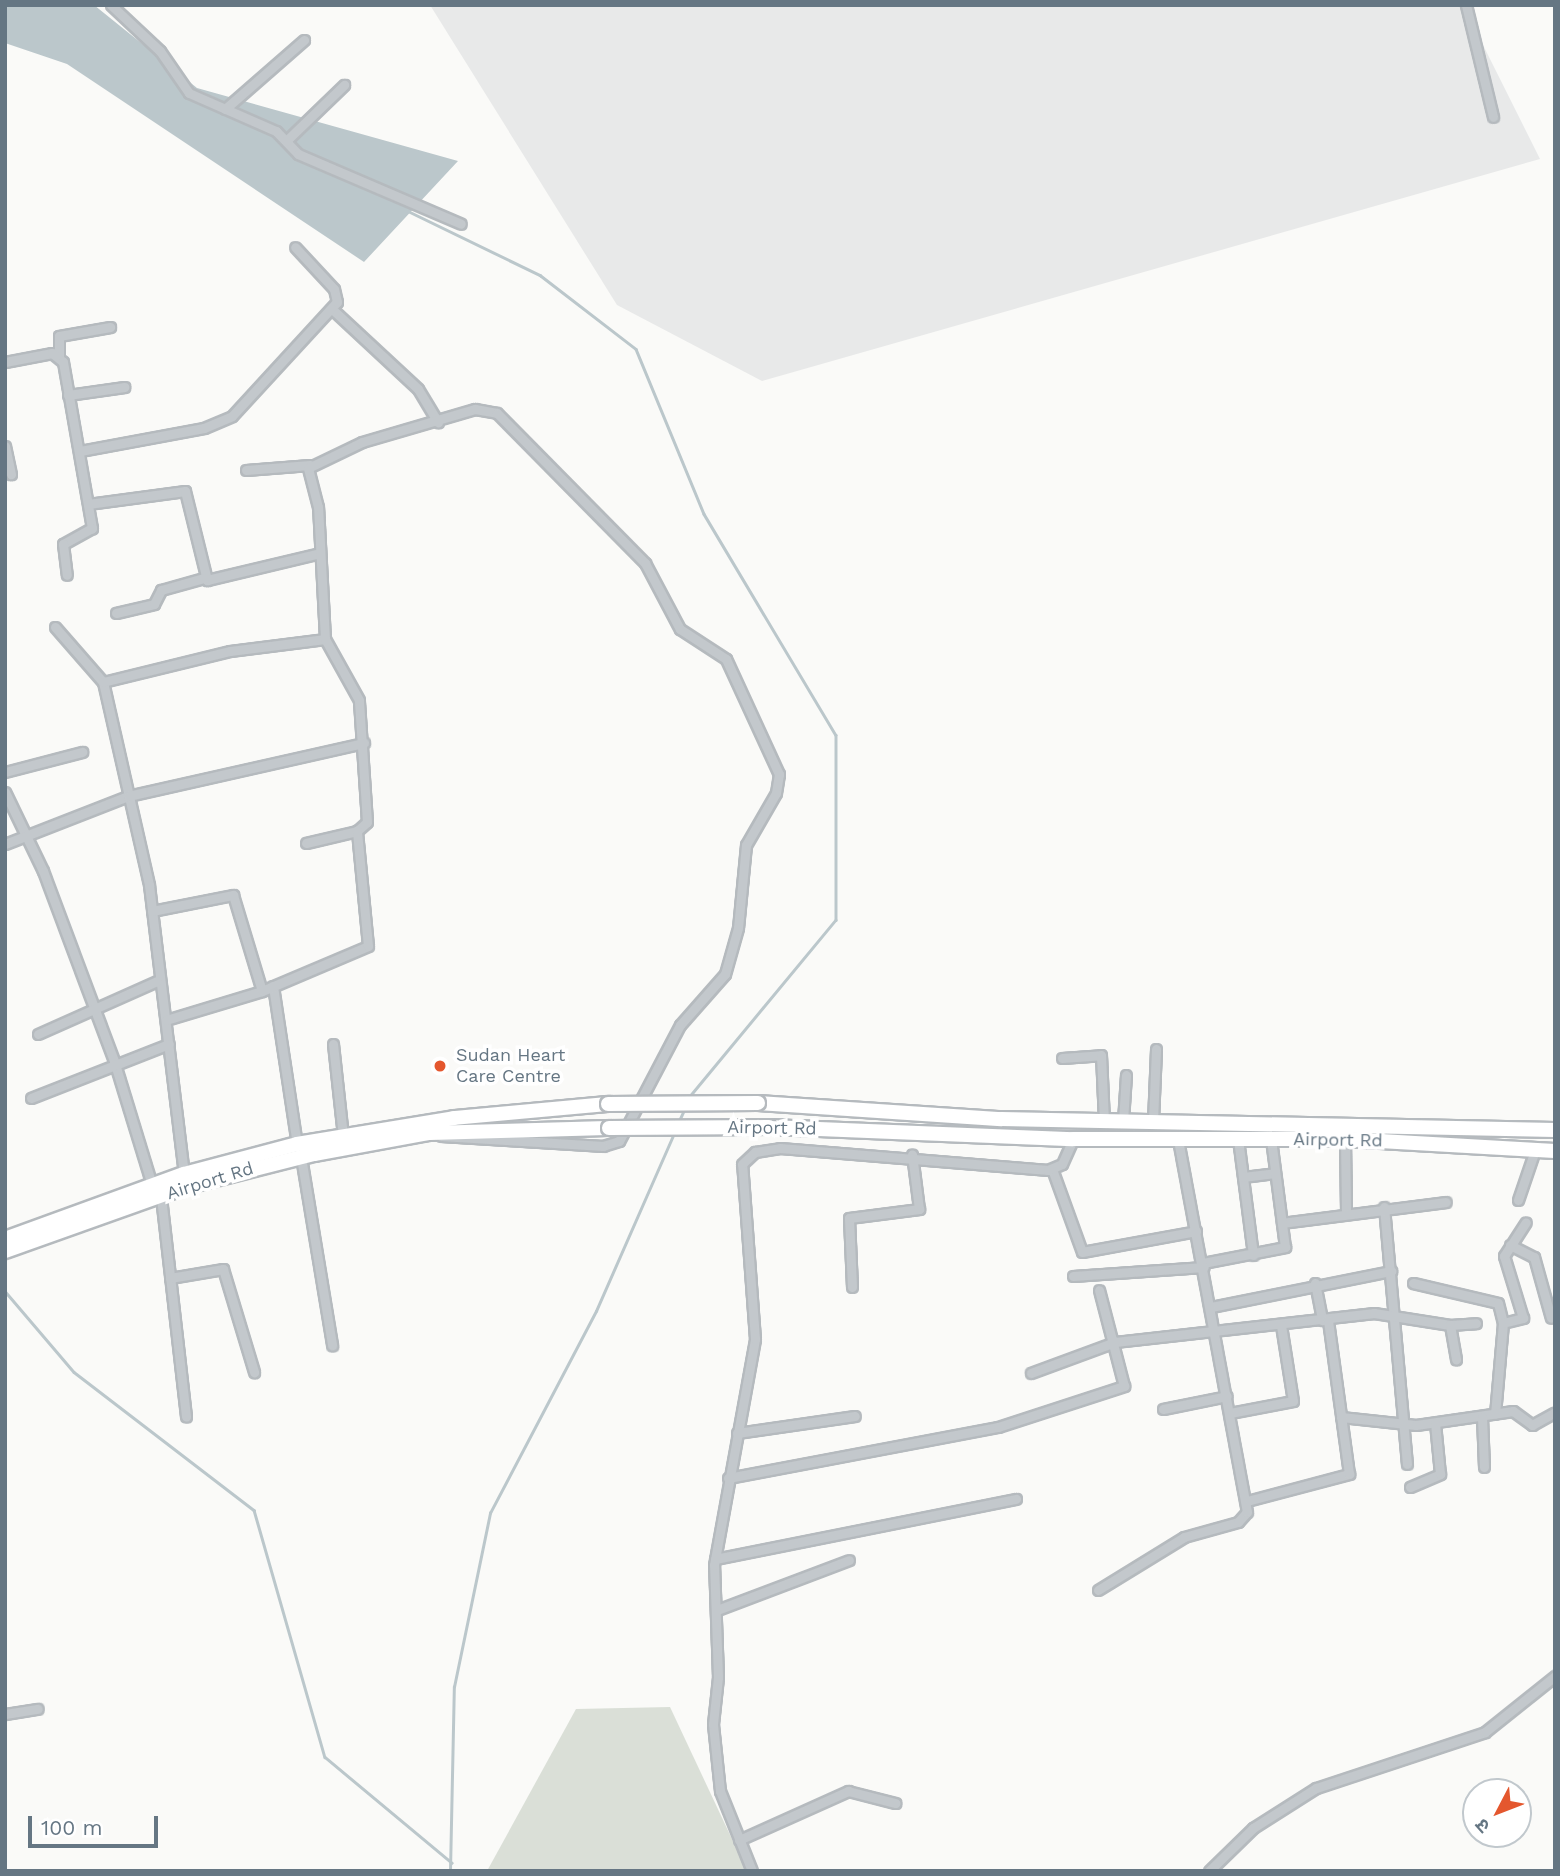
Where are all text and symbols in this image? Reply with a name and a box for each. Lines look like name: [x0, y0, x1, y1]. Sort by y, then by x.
place label: Sudan Heart Care Centre: [456, 1045, 565, 1088]
marker: Sudan Heart Care Centre: [430, 1056, 450, 1076]
street label: Airport Rd: [727, 1116, 817, 1140]
street label: Airport Rd: [1293, 1128, 1383, 1152]
street label: Airport Rd: [164, 1158, 256, 1204]
north arrow: [1462, 1778, 1532, 1848]
scale bar: [32, 1802, 161, 1846]
text: उ: [1470, 1814, 1495, 1838]
text: 100 m: [41, 1815, 103, 1840]

